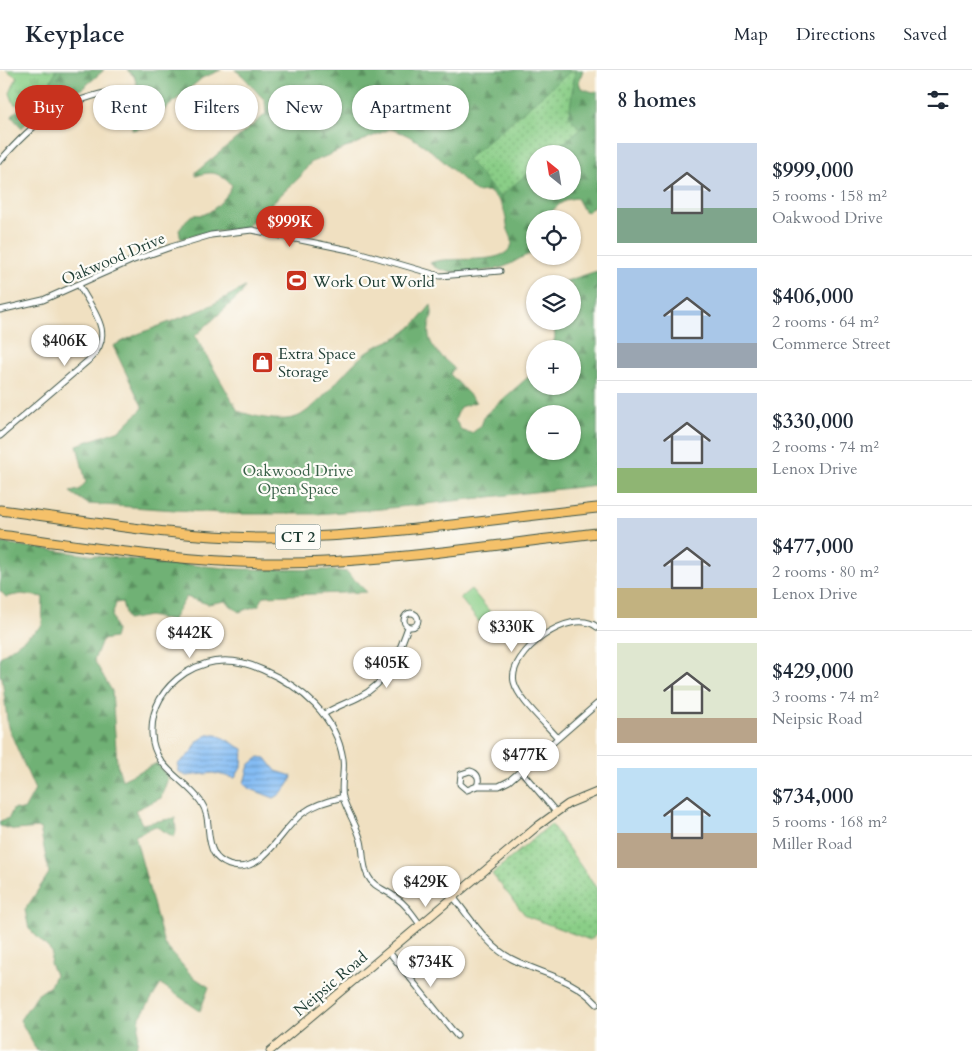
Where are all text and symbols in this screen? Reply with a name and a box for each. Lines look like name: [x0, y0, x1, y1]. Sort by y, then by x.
text: Keyplace: [25, 18, 125, 51]
text: Map: [734, 22, 768, 47]
text: Directions: [796, 22, 875, 47]
text: Saved: [903, 22, 947, 47]
chip: Buy: [15, 85, 83, 130]
chip: Rent: [93, 85, 165, 130]
chip: Filters: [175, 85, 258, 130]
chip: New: [268, 85, 342, 130]
chip: Apartment: [352, 85, 469, 130]
text: 8 homes: [617, 86, 696, 115]
icon: filters: [924, 86, 952, 114]
north arrow: [526, 145, 581, 200]
map controls: [526, 145, 581, 460]
text: $999,000: [772, 156, 853, 185]
icon: home: [657, 163, 717, 223]
text: 5 rooms · 158 m²: [772, 185, 887, 207]
pin: $999K: [255, 206, 325, 248]
text: Oakwood Drive: [772, 207, 883, 229]
button: locate: [526, 210, 581, 265]
text: $999K: [267, 211, 313, 233]
street label: Oakwood Drive: [58, 227, 169, 291]
sports icon: Work Out World: [285, 269, 309, 293]
place label: Work Out World: [312, 271, 435, 293]
button: layers: [526, 275, 581, 330]
text: $406,000: [772, 282, 853, 311]
icon: home: [657, 288, 717, 348]
text: 2 rooms · 64 m²: [772, 311, 879, 333]
pin: $406K: [30, 324, 100, 367]
text: $406K: [42, 330, 88, 352]
text: Commerce Street: [772, 333, 890, 355]
button: +: [526, 340, 581, 395]
place label: Extra Space Storage: [278, 343, 356, 383]
shop icon: Extra Space Storage: [250, 350, 274, 374]
button: −: [526, 405, 581, 460]
text: $330,000: [772, 407, 853, 436]
icon: home: [657, 413, 717, 473]
text: 2 rooms · 74 m²: [772, 436, 879, 458]
text: Lenox Drive: [772, 458, 858, 480]
park label: Oakwood Drive Open Space: [243, 460, 353, 500]
road number: CT 2: [276, 524, 320, 550]
text: $477,000: [772, 532, 853, 561]
icon: home: [657, 538, 717, 598]
text: 2 rooms · 80 m²: [772, 561, 879, 583]
text: Lenox Drive: [772, 583, 858, 605]
pin: $330K: [477, 610, 547, 653]
pin: $442K: [155, 616, 225, 659]
text: $330K: [489, 616, 535, 638]
text: $442K: [167, 622, 213, 644]
pin: $405K: [352, 646, 422, 689]
text: $405K: [364, 652, 410, 674]
text: $429,000: [772, 657, 853, 686]
icon: home: [657, 663, 717, 723]
text: 3 rooms · 74 m²: [772, 686, 879, 708]
text: Neipsic Road: [772, 708, 863, 730]
pin: $477K: [490, 738, 560, 781]
text: $477K: [502, 744, 548, 766]
text: $734,000: [772, 782, 853, 811]
icon: home: [657, 788, 717, 848]
text: 5 rooms · 168 m²: [772, 811, 887, 833]
text: Miller Road: [772, 833, 852, 855]
pin: $429K: [391, 866, 461, 908]
text: $429K: [403, 871, 449, 893]
street label: Neipsic Road: [289, 946, 373, 1021]
pin: $734K: [396, 946, 466, 988]
text: $734K: [408, 951, 454, 973]

